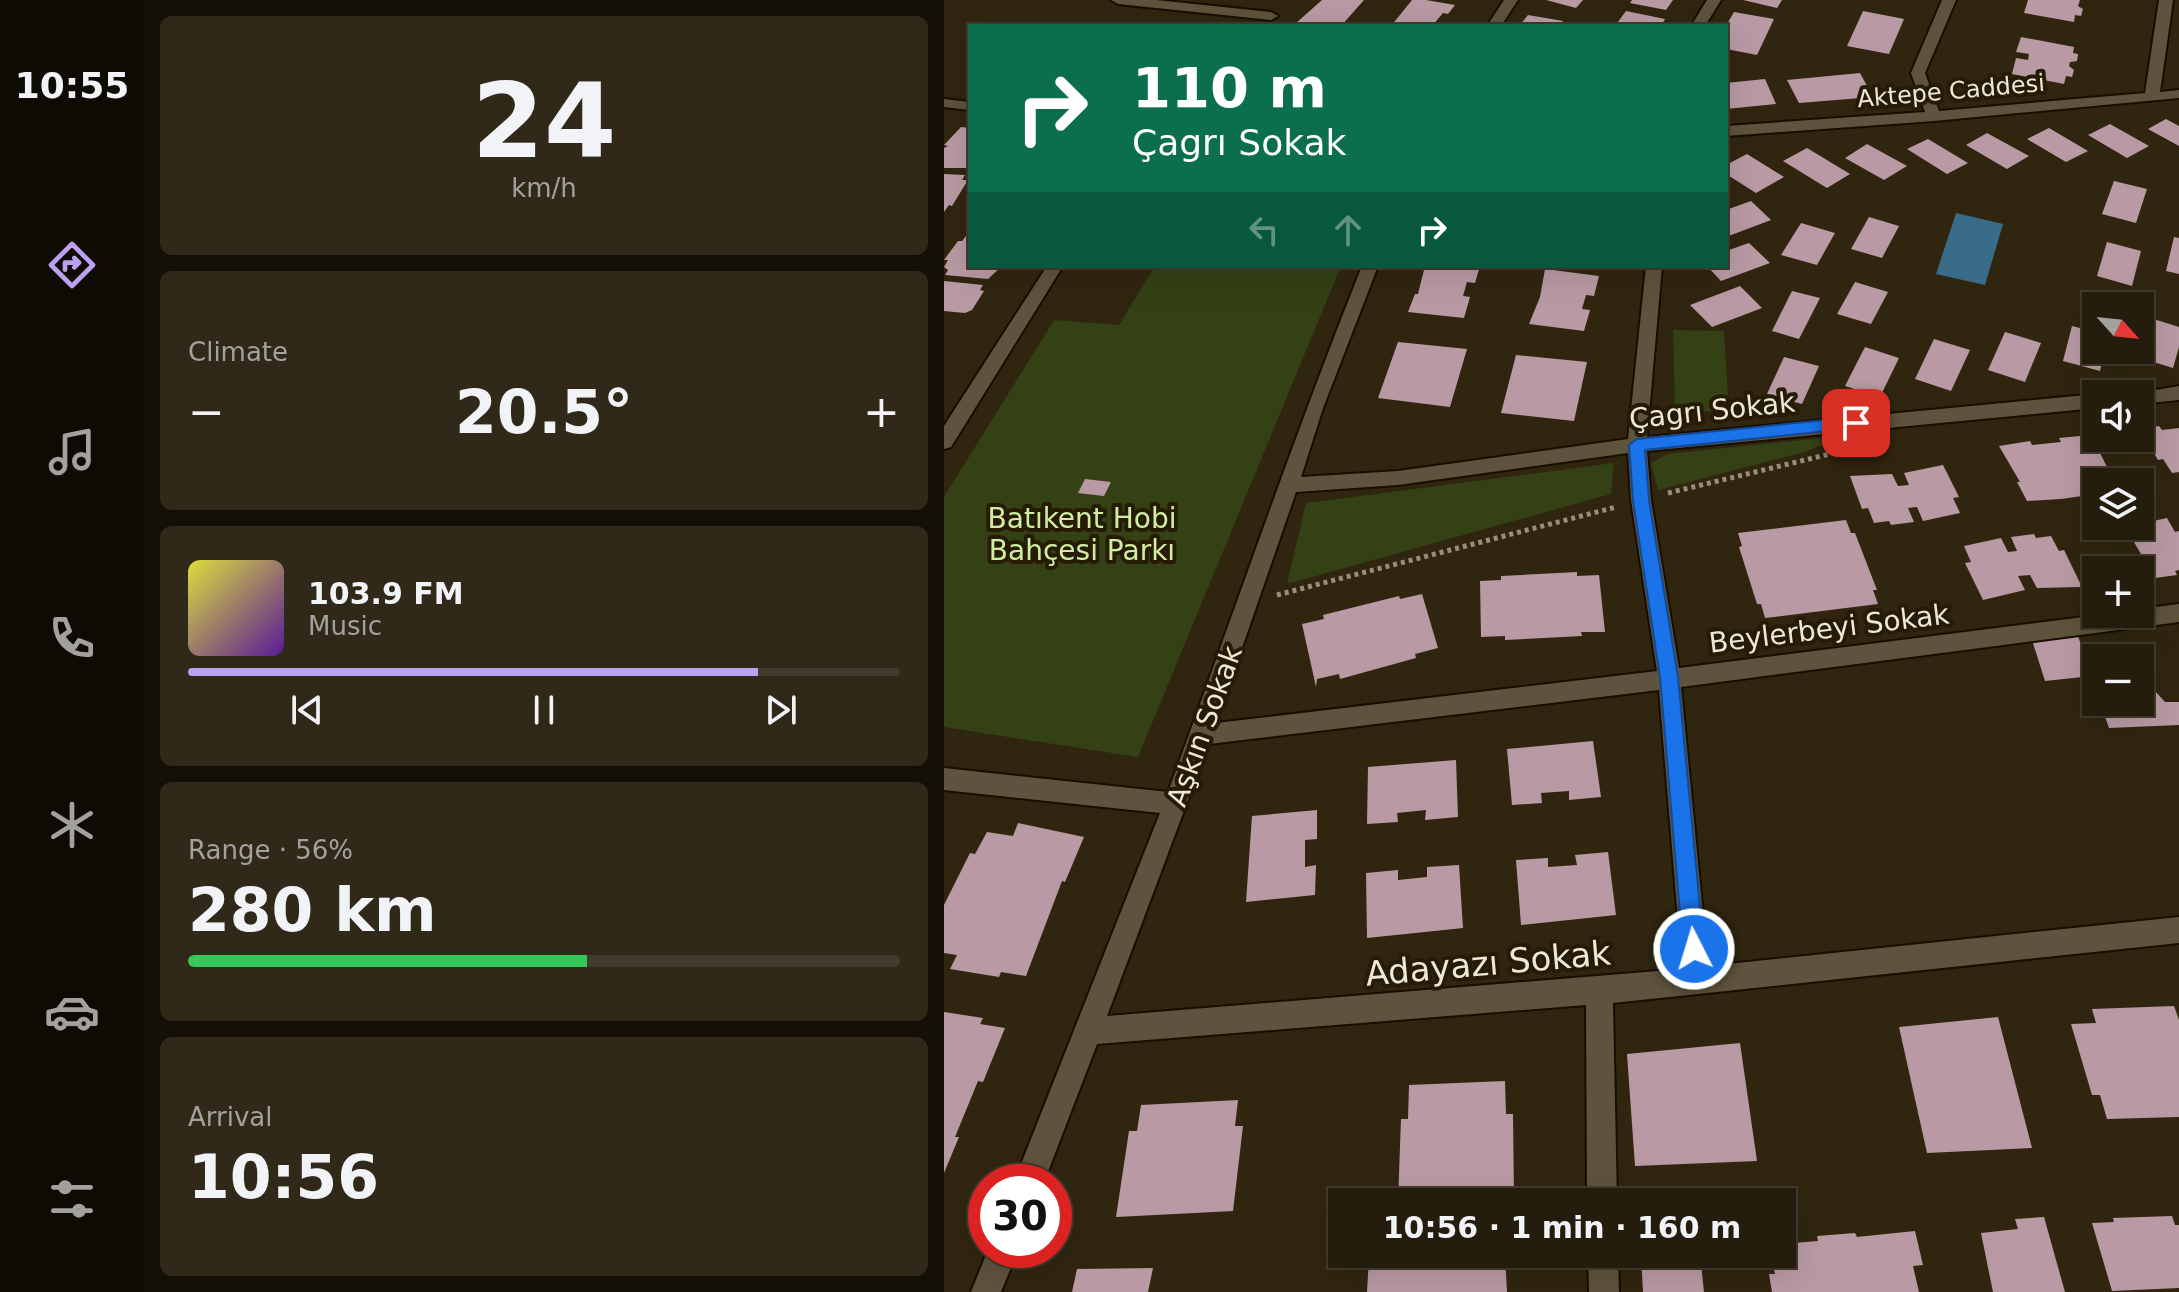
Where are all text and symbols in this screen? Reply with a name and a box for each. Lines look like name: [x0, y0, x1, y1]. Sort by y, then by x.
text: 110 m: [1132, 55, 1327, 120]
icon: right: [1000, 56, 1104, 160]
text: 24: [472, 60, 616, 182]
text: 10:55: [15, 65, 129, 106]
street label: Aktepe Caddesi: [1856, 69, 2046, 113]
text: Çagrı Sokak: [1132, 122, 1346, 163]
text: km/h: [511, 173, 577, 203]
icon: left: [1242, 208, 1286, 252]
icon: ahead: [1326, 208, 1370, 252]
icon: right: [1410, 208, 1454, 252]
icon: directions: [44, 237, 100, 293]
north arrow: [2082, 292, 2154, 364]
map controls: [2082, 292, 2154, 716]
text: Climate: [188, 337, 288, 367]
text: 20.5°: [455, 377, 633, 447]
button: sound: [2082, 380, 2154, 452]
street label: Çagrı Sokak: [1627, 385, 1797, 436]
text: −: [188, 386, 225, 437]
text: +: [863, 386, 900, 437]
pin: [1822, 389, 1890, 457]
icon: arrive: [1834, 401, 1878, 445]
icon: music: [44, 424, 100, 480]
button: layers: [2082, 468, 2154, 540]
park label: Batıkent Hobi Bahçesi Parkı: [988, 502, 1176, 567]
button: +: [2082, 556, 2154, 628]
text: 103.9 FM: [308, 576, 464, 611]
street label: Beylerbeyi Sokak: [1707, 597, 1952, 660]
icon: phone: [44, 610, 100, 666]
text: Music: [308, 611, 382, 641]
street label: Aşkın Sokak: [1160, 641, 1249, 811]
button: −: [2082, 644, 2154, 716]
icon: previous: [285, 688, 329, 732]
icon: pause: [522, 688, 566, 732]
icon: next: [759, 688, 803, 732]
icon: climate: [44, 797, 100, 853]
text: Range · 56%: [188, 835, 353, 865]
text: 280 km: [188, 875, 437, 945]
position arrow: [1652, 907, 1736, 991]
street label: Adayazı Sokak: [1364, 932, 1613, 994]
icon: car: [44, 984, 100, 1040]
text: Arrival: [188, 1102, 272, 1132]
text: 10:56: [188, 1142, 379, 1212]
speed limit sign: 30: [968, 1164, 1072, 1268]
icon: filters: [44, 1171, 100, 1227]
text: 10:56 · 1 min · 160 m: [1383, 1210, 1741, 1245]

